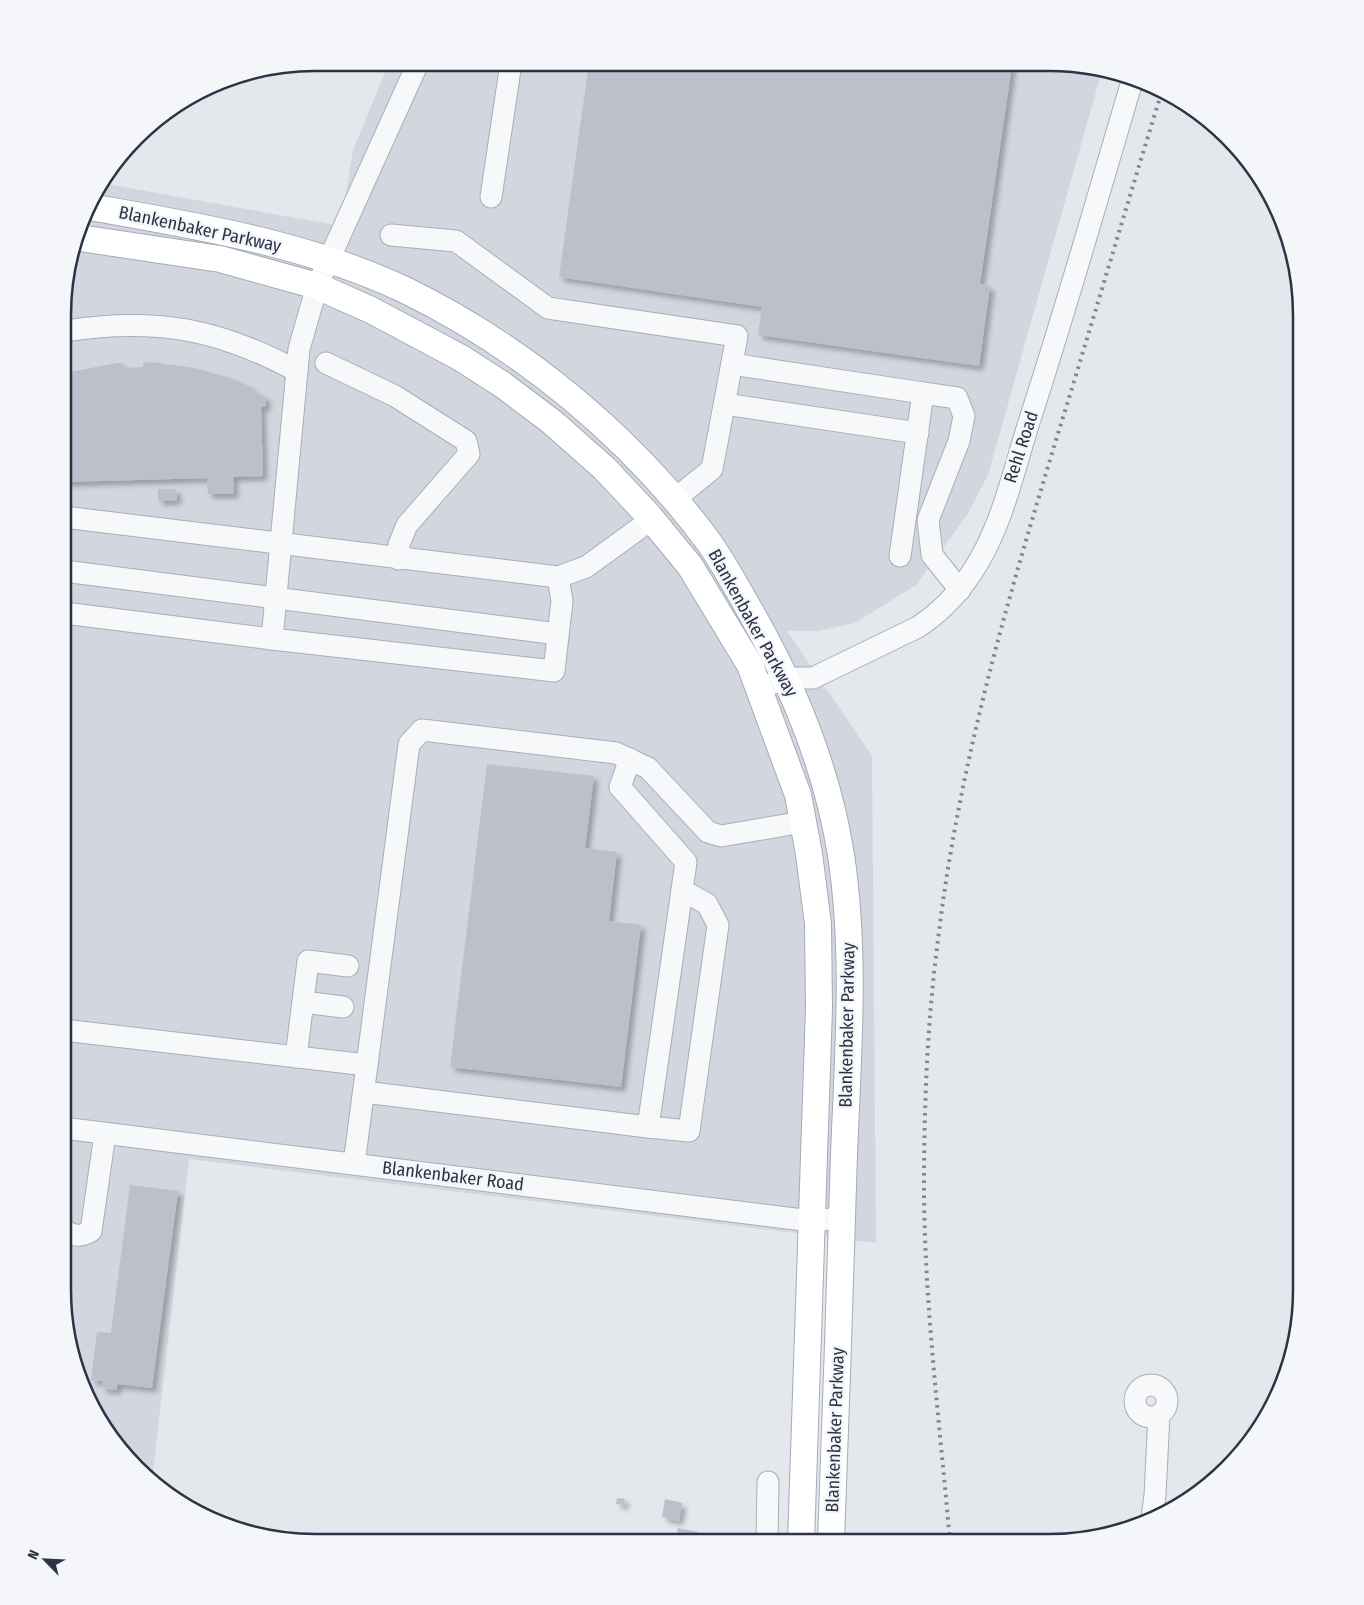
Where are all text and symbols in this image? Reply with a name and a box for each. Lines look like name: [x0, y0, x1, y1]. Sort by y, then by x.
street label: Blankenbaker Parkway: [117, 201, 283, 257]
street label: Rehl Road: [999, 408, 1043, 486]
street label: Blankenbaker Parkway: [703, 545, 803, 701]
street label: Blankenbaker Parkway: [835, 942, 859, 1108]
street label: Blankenbaker Road: [381, 1156, 525, 1196]
street label: Blankenbaker Parkway: [821, 1347, 849, 1513]
north arrow: [20, 1535, 70, 1585]
text: N: [24, 1548, 43, 1562]

